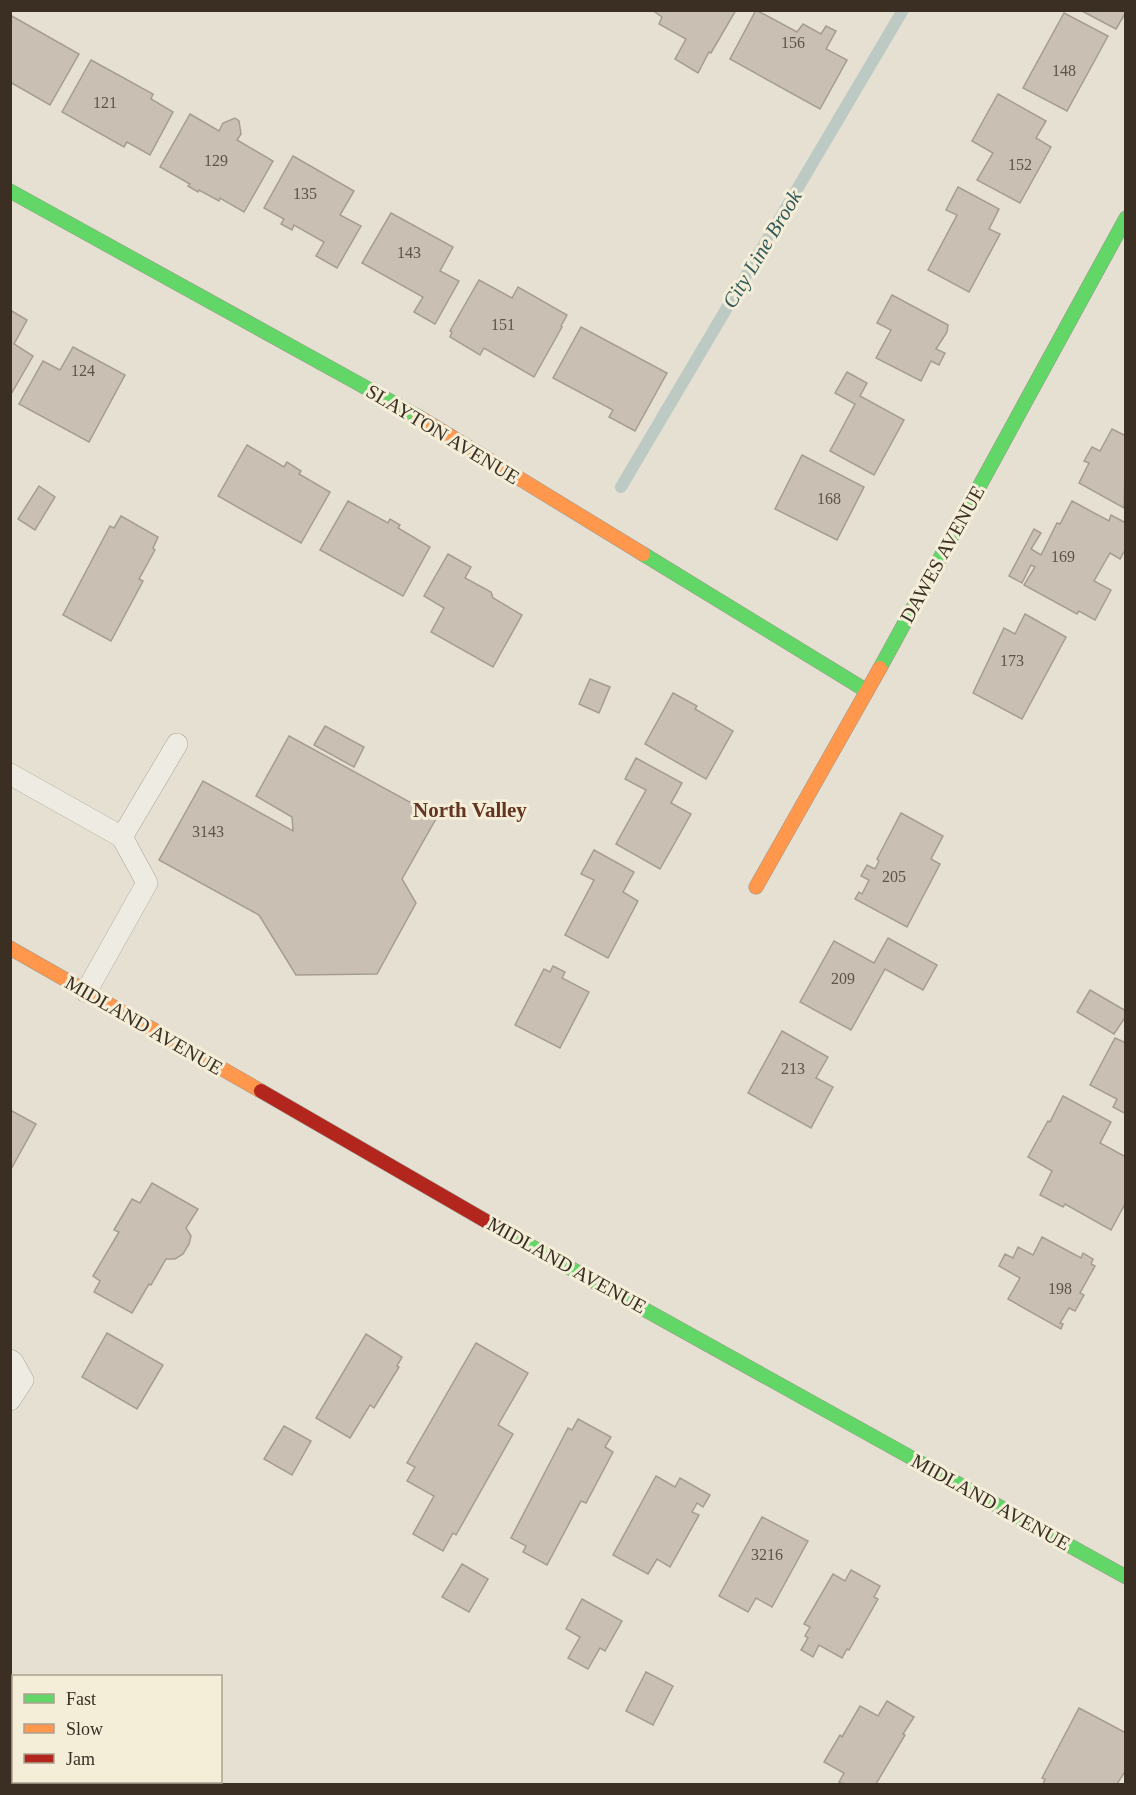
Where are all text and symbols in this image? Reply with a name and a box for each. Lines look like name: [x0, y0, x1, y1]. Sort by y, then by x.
house number: 156: [781, 34, 805, 51]
house number: 148: [1052, 62, 1076, 79]
house number: 121: [93, 94, 117, 111]
house number: 129: [204, 152, 228, 169]
house number: 152: [1008, 156, 1032, 173]
house number: 135: [293, 185, 317, 202]
water label: City Line Brook: [717, 185, 807, 312]
house number: 143: [397, 244, 421, 261]
house number: 151: [491, 316, 515, 333]
house number: 124: [71, 362, 95, 379]
street label: SLAYTON AVENUE: [362, 380, 524, 488]
street label: DAWES AVENUE: [895, 482, 989, 626]
house number: 168: [817, 490, 841, 507]
house number: 169: [1051, 548, 1075, 565]
house number: 173: [1000, 652, 1024, 669]
district label: North Valley: [413, 798, 527, 822]
house number: 3143: [192, 823, 224, 840]
house number: 205: [882, 868, 906, 885]
house number: 209: [831, 970, 855, 987]
street label: MIDLAND AVENUE: [61, 971, 227, 1079]
house number: 213: [781, 1060, 805, 1077]
street label: MIDLAND AVENUE: [484, 1212, 650, 1318]
house number: 198: [1048, 1280, 1072, 1297]
street label: MIDLAND AVENUE: [908, 1449, 1074, 1555]
house number: 3216: [751, 1546, 783, 1563]
legend: [12, 1675, 222, 1783]
text: Fast: [66, 1689, 96, 1709]
text: Slow: [66, 1719, 103, 1739]
text: Jam: [66, 1749, 95, 1769]

